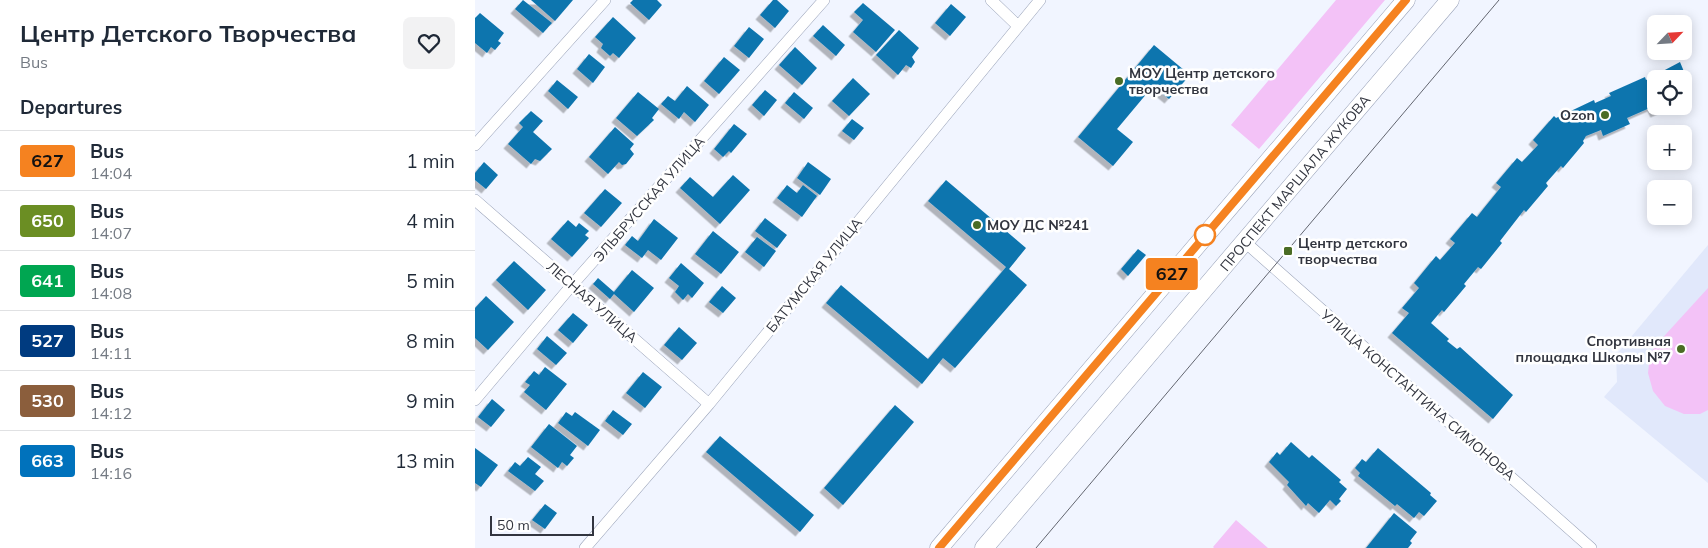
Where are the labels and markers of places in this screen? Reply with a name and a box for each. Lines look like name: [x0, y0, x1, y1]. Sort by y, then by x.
place label: МОУ Центр детского творчества: [1129, 64, 1275, 98]
marker: МОУ Центр детского творчества: [1113, 75, 1125, 87]
place label: Ozon: [1560, 106, 1595, 124]
marker: Ozon: [1599, 109, 1611, 121]
place label: МОУ ДС №241: [987, 216, 1089, 234]
marker: МОУ ДС №241: [971, 219, 983, 231]
unlabelled marker: [1194, 224, 1216, 246]
place label: Центр детского творчества: [1298, 234, 1408, 268]
marker: Центр детского творчества: [1282, 245, 1294, 257]
place label: Спортивная площадка Школы №7: [1516, 332, 1671, 366]
marker: Спортивная площадка Школы №7: [1675, 343, 1687, 355]

